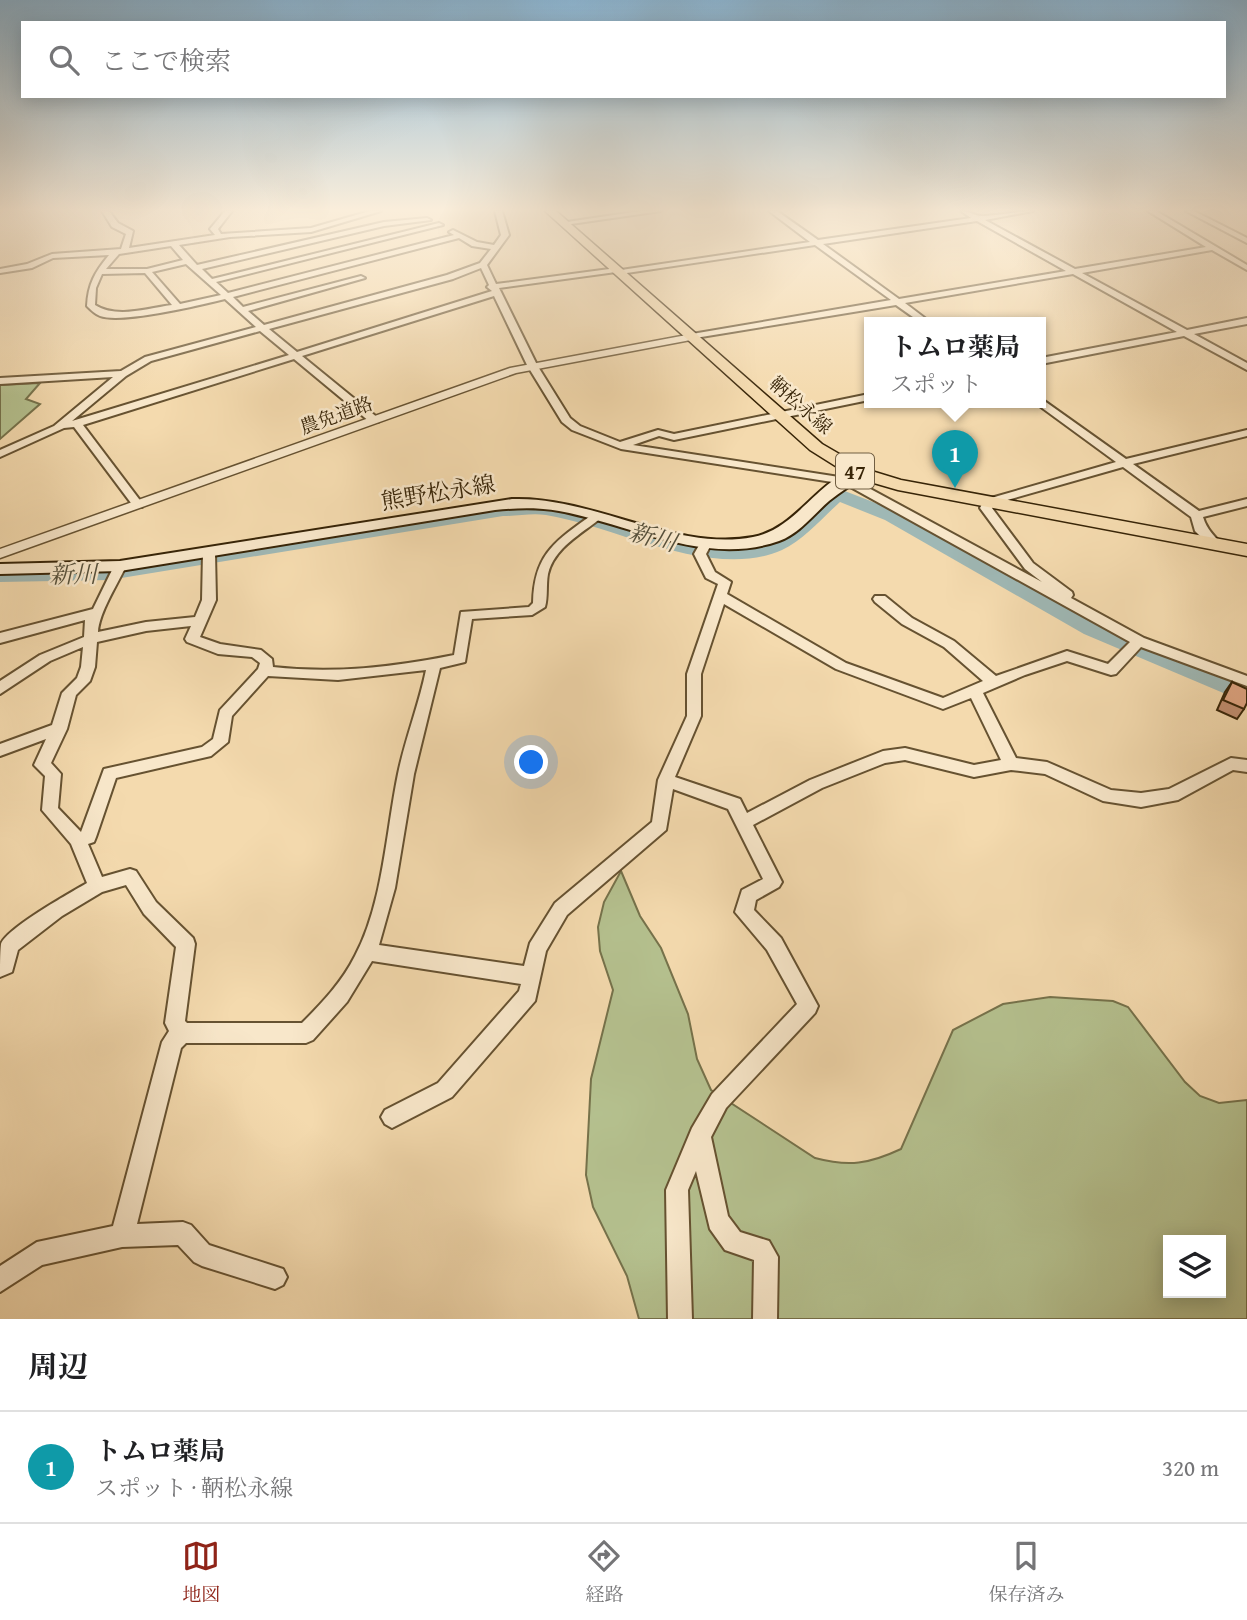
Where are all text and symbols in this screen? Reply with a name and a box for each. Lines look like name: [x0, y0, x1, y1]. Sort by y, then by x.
search box: [21, 21, 1226, 98]
icon: search: [45, 41, 83, 79]
text: ここで検索: [101, 41, 231, 80]
popup: [864, 317, 1046, 408]
text: トムロ薬局: [890, 327, 1020, 366]
text: スポット: [890, 367, 982, 400]
street label: 鞆松永線: [763, 369, 839, 441]
street label: 農免道路: [295, 389, 377, 441]
pin: 1: [932, 430, 978, 488]
road number: 47: [836, 454, 874, 489]
street label: 熊野松永線: [379, 467, 497, 517]
water label: 新川: [625, 514, 684, 561]
water label: 新川: [49, 556, 100, 592]
your location: [514, 745, 548, 779]
map controls: [1163, 1235, 1226, 1298]
button: layers: [1163, 1235, 1226, 1298]
text: 周辺: [28, 1344, 88, 1388]
text: トムロ薬局: [95, 1431, 225, 1470]
text: 1: [45, 1451, 57, 1484]
text: 320 m: [1162, 1451, 1219, 1484]
text: スポット · 鞆松永線: [95, 1471, 293, 1504]
tab: 地図: [182, 1537, 221, 1608]
tab: 経路: [585, 1537, 624, 1608]
tab: 保存済み: [988, 1537, 1065, 1608]

